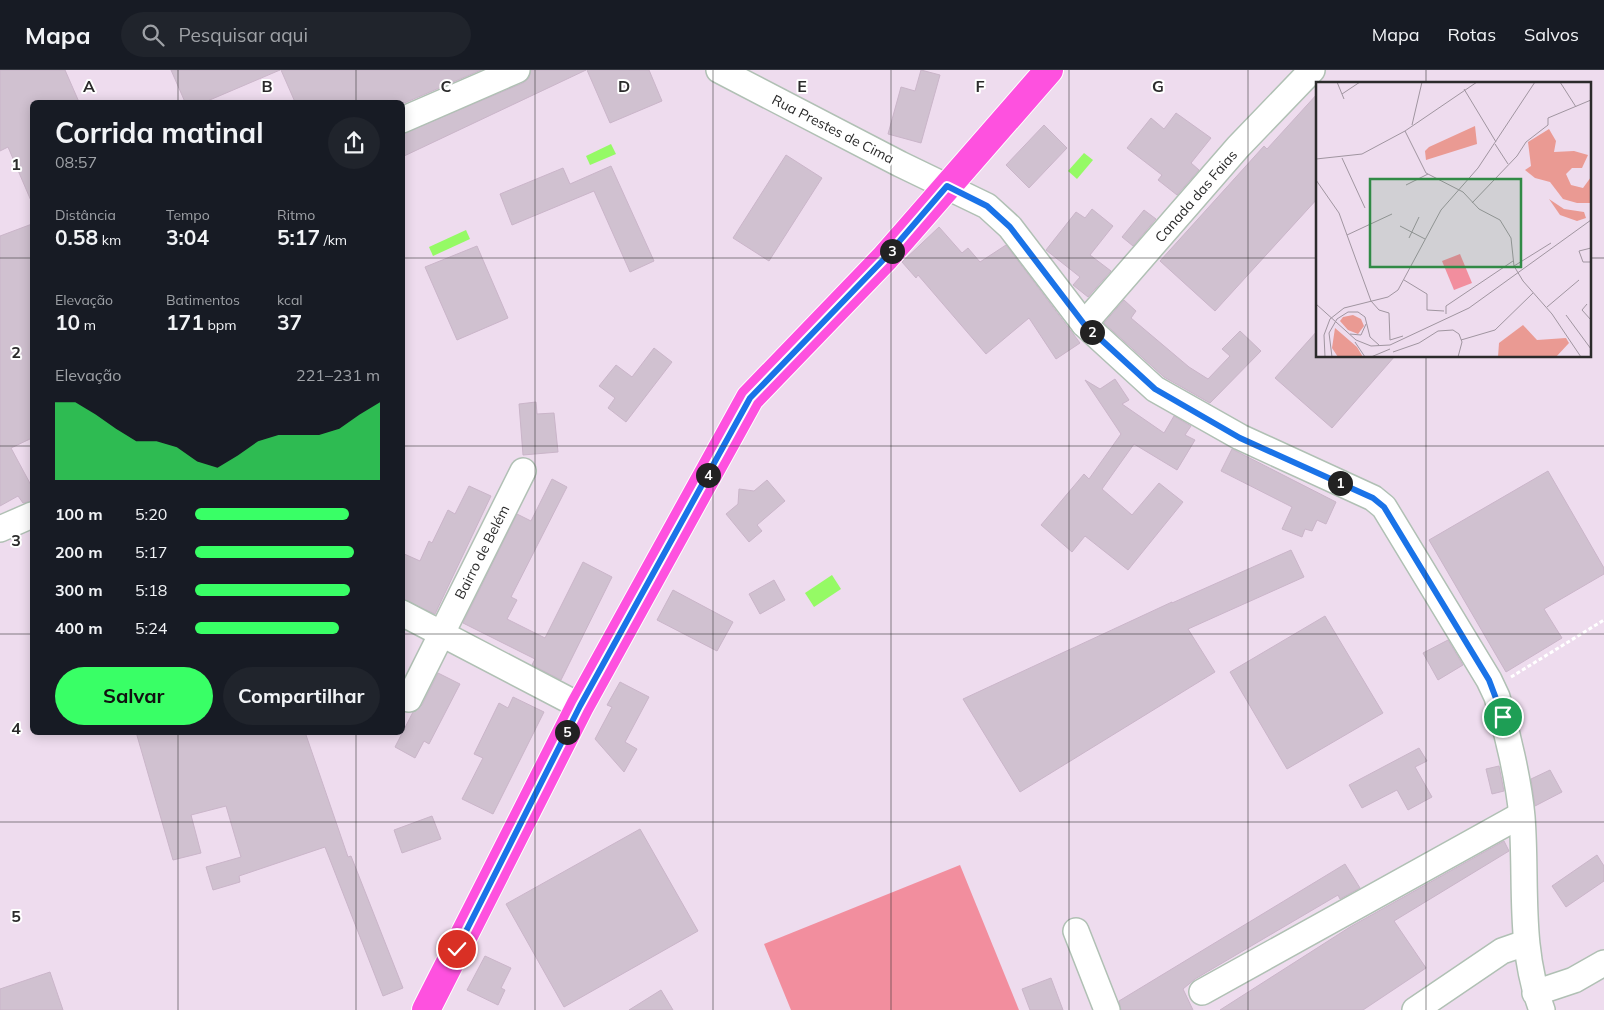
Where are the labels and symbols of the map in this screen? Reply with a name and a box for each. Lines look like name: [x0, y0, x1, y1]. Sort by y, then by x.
text: A: [83, 76, 95, 96]
text: B: [261, 76, 273, 96]
text: C: [441, 76, 452, 96]
text: D: [618, 76, 630, 96]
text: E: [797, 76, 807, 96]
text: F: [975, 76, 985, 96]
text: G: [1152, 76, 1164, 96]
inset map: [1316, 82, 1592, 358]
street label: Rua Prestes de Cima: [769, 90, 897, 168]
street label: Canada das Faias: [1151, 146, 1241, 246]
text: 1: [11, 154, 21, 174]
pin: 3: [880, 238, 904, 264]
pin: 2: [1080, 320, 1104, 344]
text: 2: [11, 342, 21, 362]
pin: 4: [696, 462, 720, 488]
pin: 1: [1328, 470, 1352, 496]
street label: Bairro de Belém: [451, 502, 513, 602]
text: 3: [11, 530, 21, 550]
pin: [1482, 696, 1524, 738]
text: 4: [11, 718, 21, 738]
pin: 5: [554, 720, 580, 744]
text: 5: [11, 906, 21, 926]
pin: [436, 928, 478, 970]

